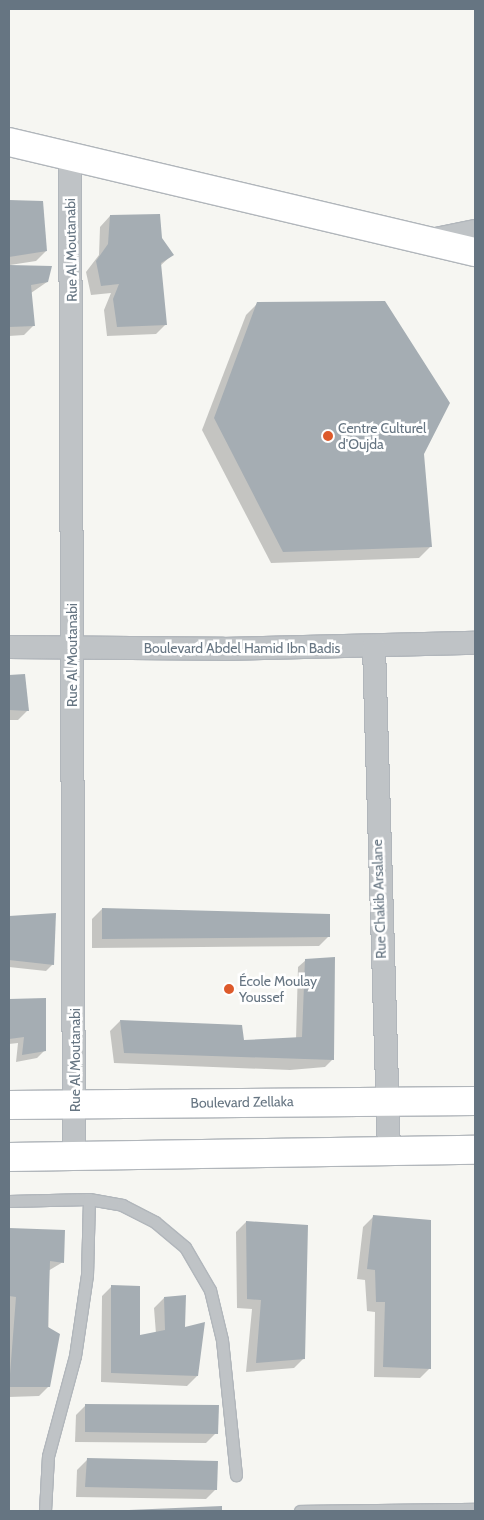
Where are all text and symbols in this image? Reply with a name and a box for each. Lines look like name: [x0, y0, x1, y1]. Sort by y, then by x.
street label: Rue Al Moutanabi: [62, 198, 80, 302]
place label: Centre Culturel d'Oujda: [338, 420, 426, 452]
marker: Centre Culturel d'Oujda: [322, 430, 334, 442]
street label: Rue Al Moutanabi: [64, 603, 80, 707]
street label: Boulevard Abdel Hamid Ibn Badis: [144, 640, 340, 656]
street label: Rue Chakib Arsalane: [369, 839, 389, 959]
place label: École Moulay Youssef: [239, 973, 317, 1006]
marker: École Moulay Youssef: [223, 983, 235, 995]
street label: Rue Al Moutanabi: [67, 1008, 83, 1112]
street label: Boulevard Zellaka: [190, 1093, 294, 1111]

